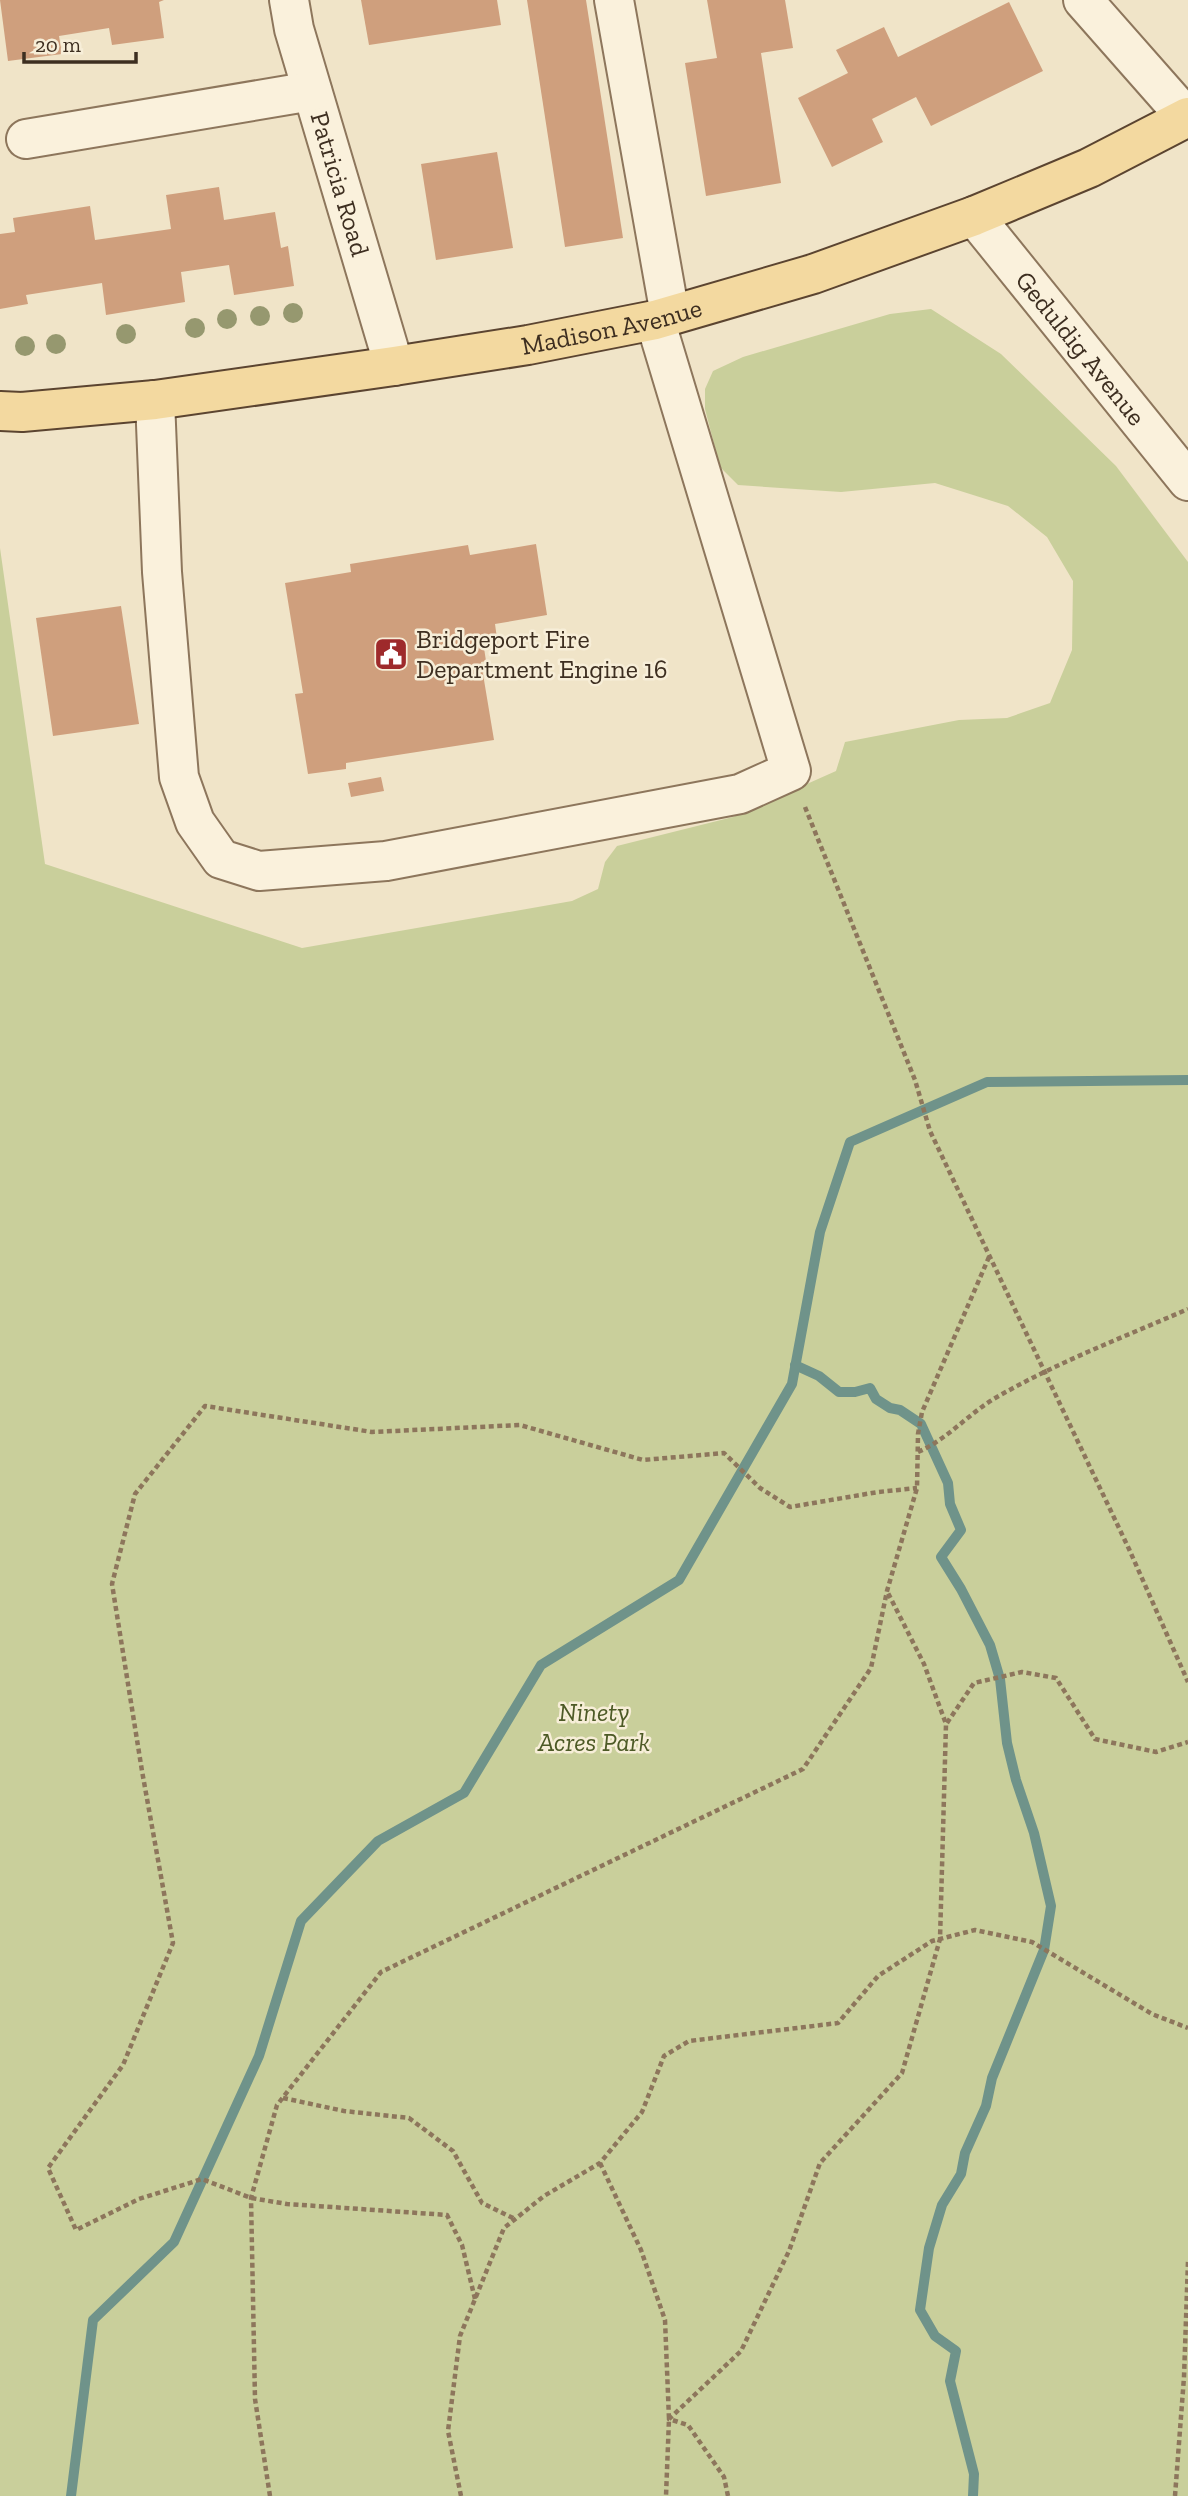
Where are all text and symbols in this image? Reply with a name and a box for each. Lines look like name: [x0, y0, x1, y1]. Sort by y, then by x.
scale bar: [24, 21, 136, 65]
text: 20 m: [35, 32, 81, 57]
street label: Patricia Road: [303, 108, 376, 260]
street label: Geduldig Avenue: [1009, 265, 1153, 432]
street label: Madison Avenue: [518, 291, 706, 362]
place label: Bridgeport Fire Department Engine 16: [416, 623, 668, 685]
public building icon: Bridgeport Fire Department Engine 16: [372, 635, 410, 673]
park label: Ninety Acres Park: [537, 1696, 650, 1758]

